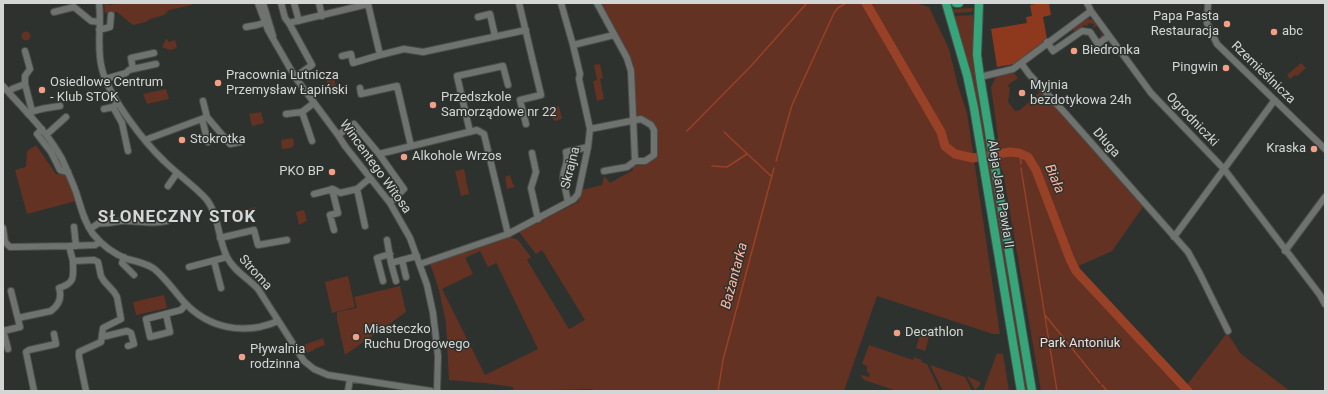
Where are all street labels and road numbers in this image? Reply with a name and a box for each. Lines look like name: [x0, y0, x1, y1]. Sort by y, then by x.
street label: Rzemieślnicza: [1228, 38, 1298, 108]
street label: Ogrodniczki: [1163, 90, 1221, 150]
street label: Wincentego Witosa: [336, 117, 414, 217]
street label: Długa: [1089, 125, 1123, 161]
street label: Aleja Jana Pawła II: [984, 139, 1016, 249]
street label: Skrajna: [558, 145, 584, 191]
street label: Stroma: [235, 252, 275, 294]

